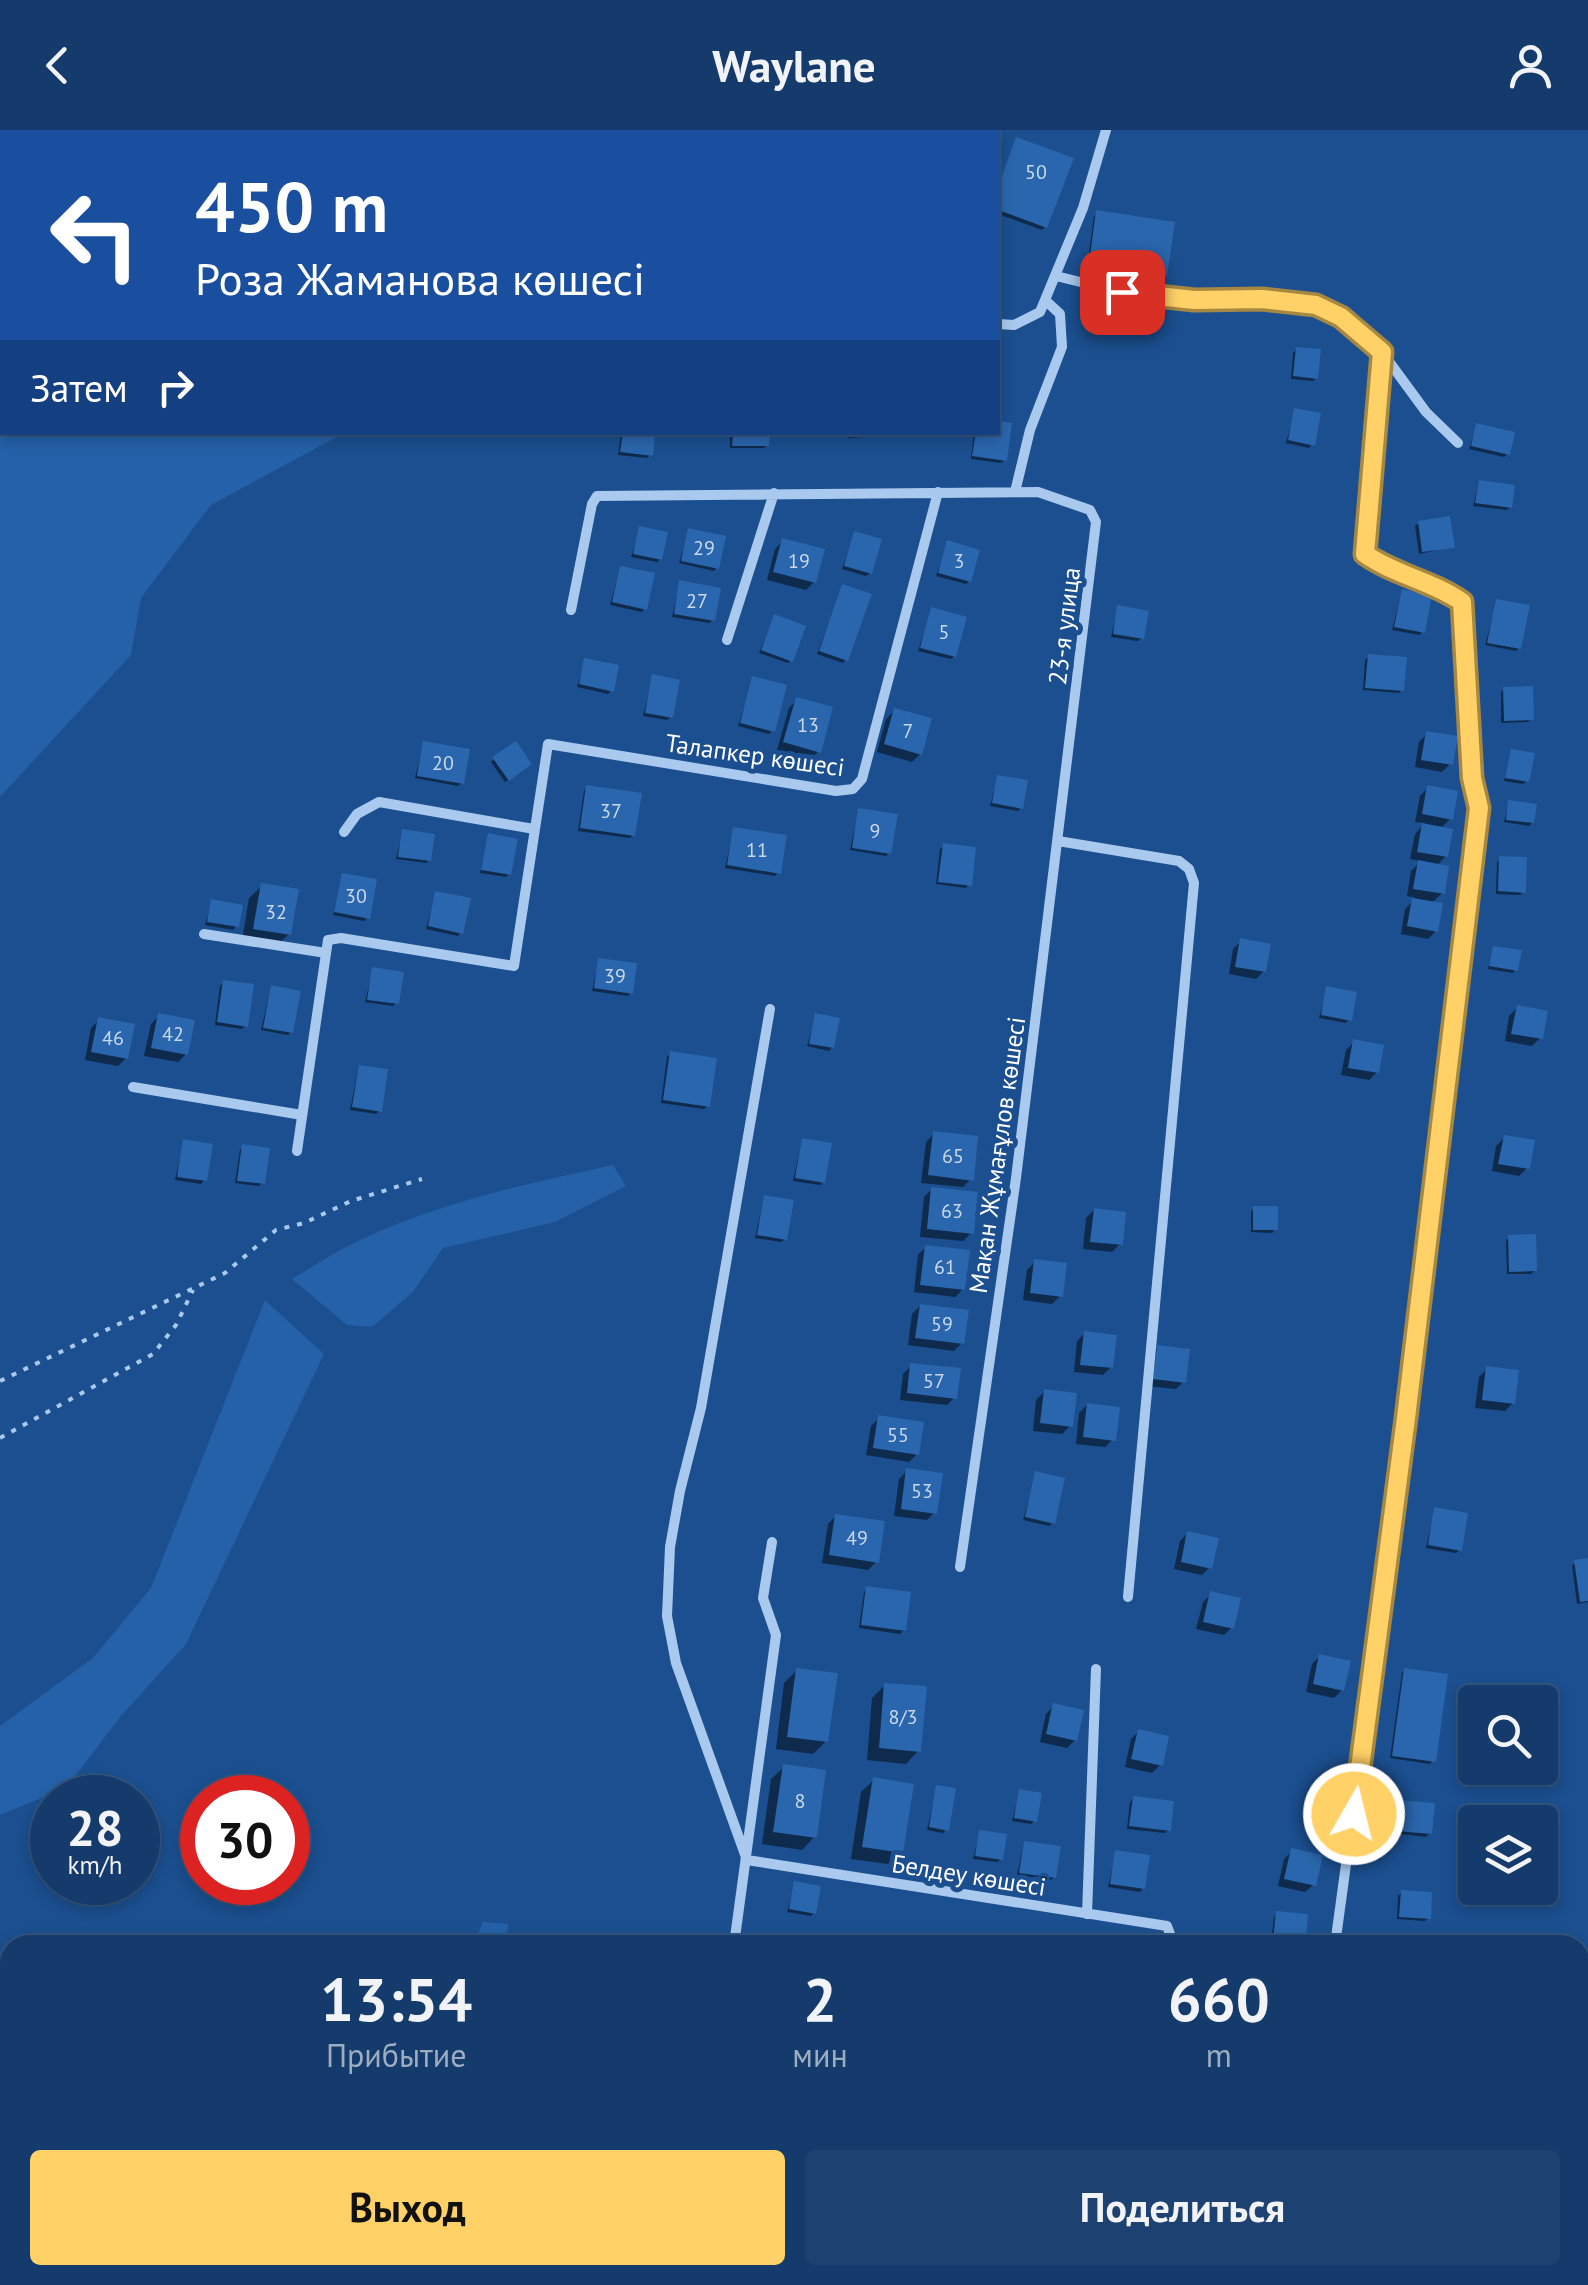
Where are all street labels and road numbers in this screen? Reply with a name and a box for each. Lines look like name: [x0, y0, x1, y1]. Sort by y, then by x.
street label: 23-я улица: [1041, 565, 1087, 687]
street label: Талапкер көшесі: [663, 727, 847, 783]
street label: Мақан Жұмағұлов көшесі: [962, 1015, 1032, 1295]
street label: Белдеу көшесі: [890, 1847, 1048, 1903]

